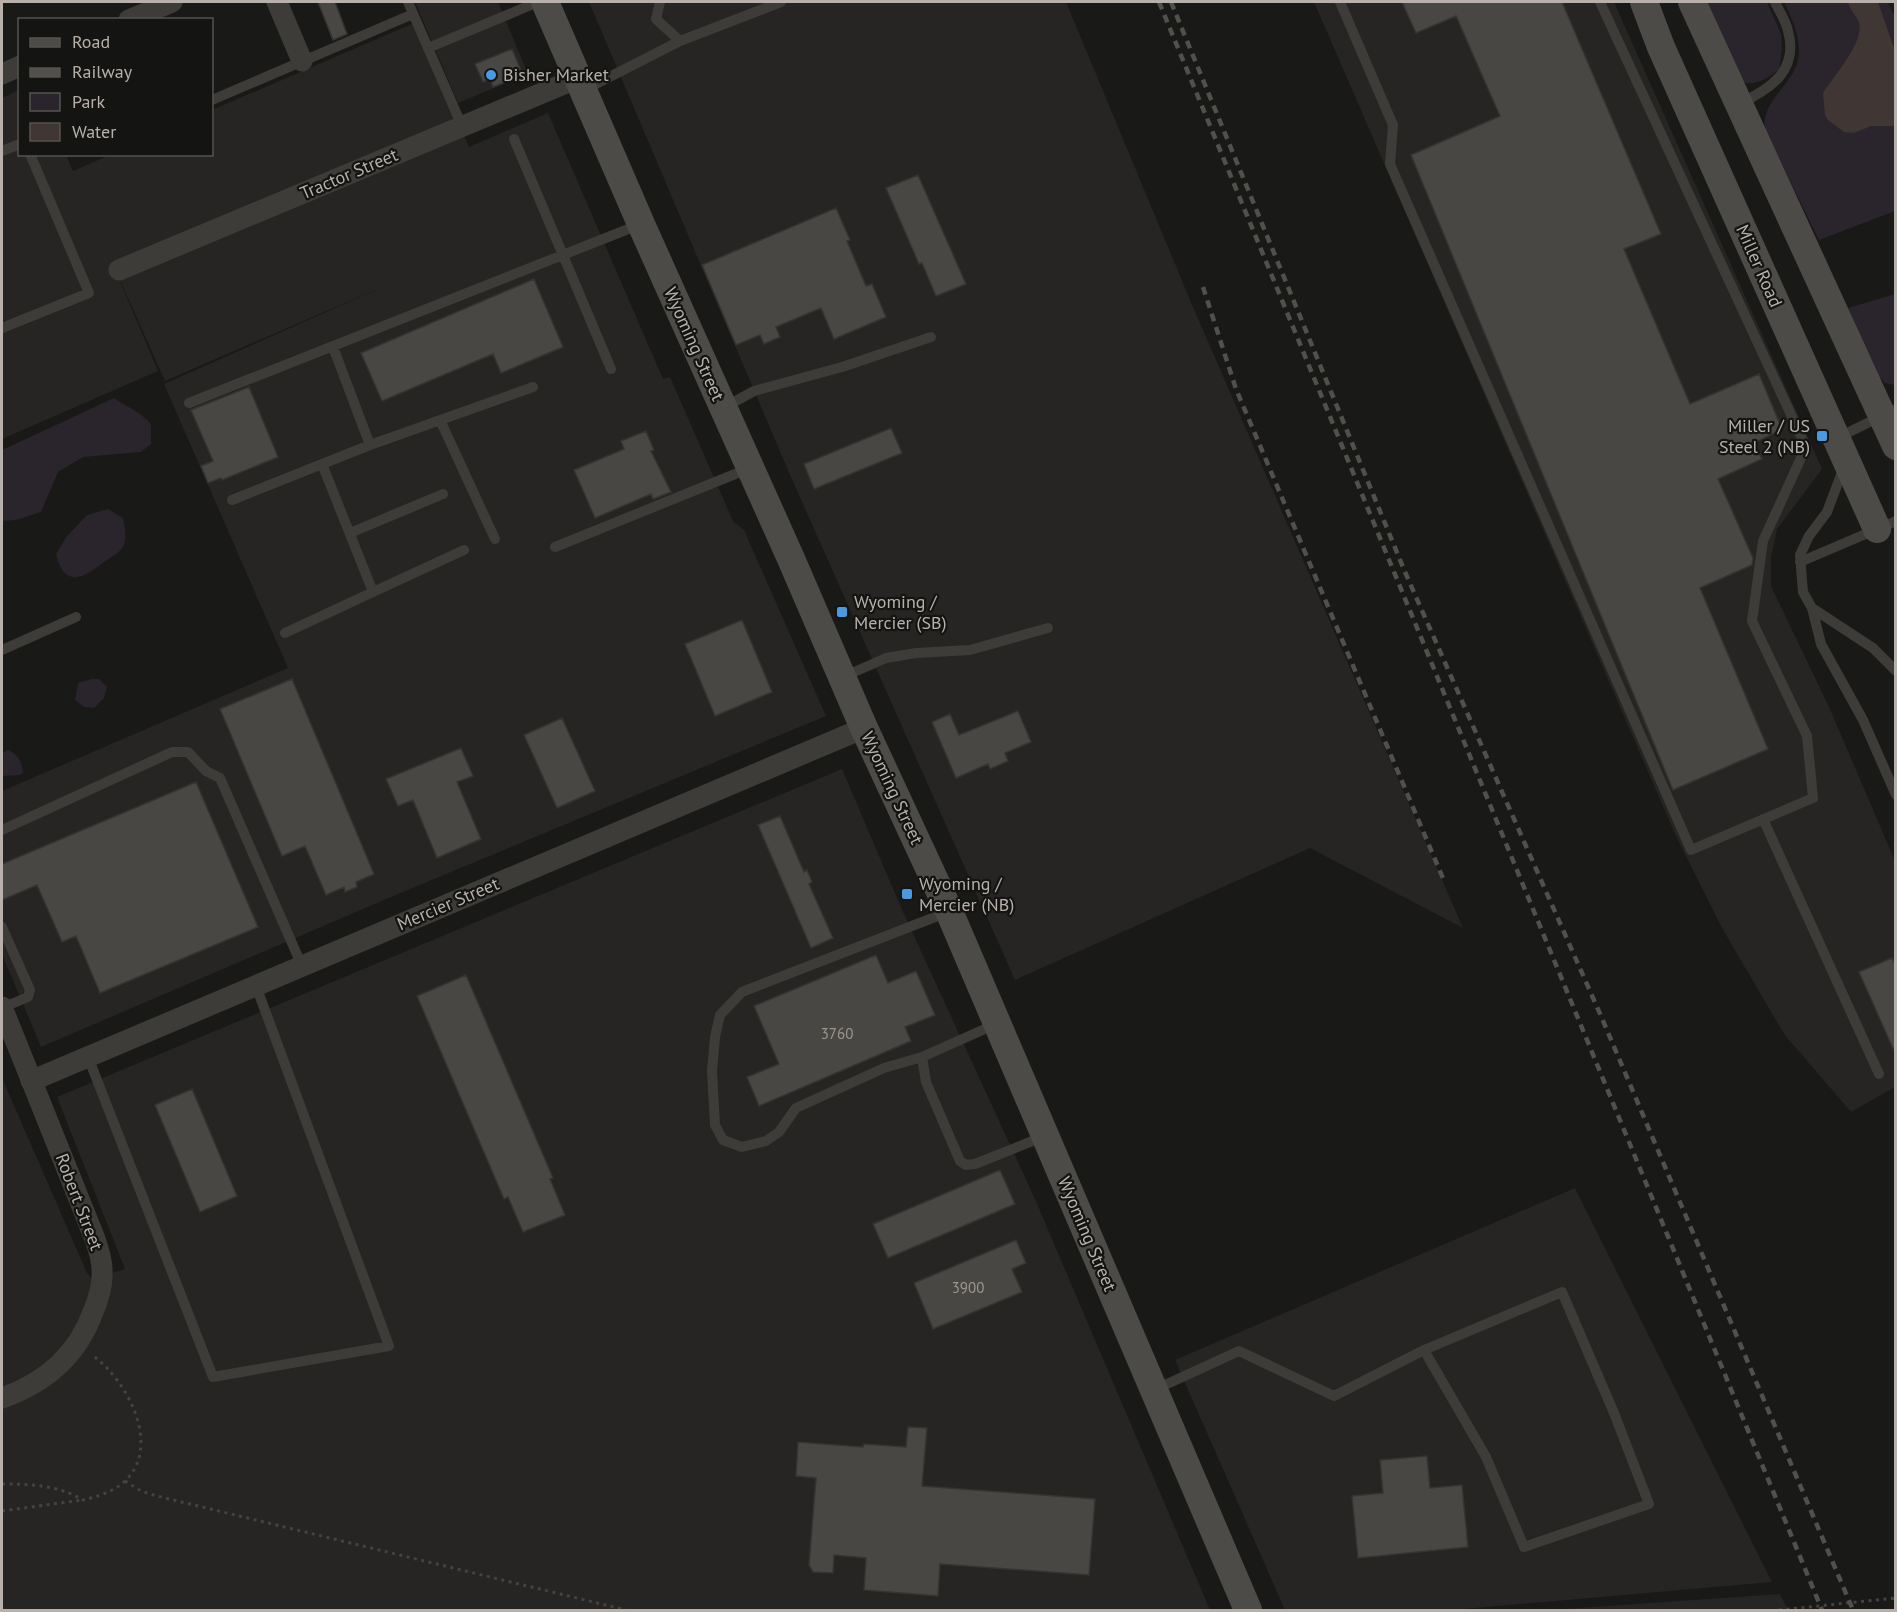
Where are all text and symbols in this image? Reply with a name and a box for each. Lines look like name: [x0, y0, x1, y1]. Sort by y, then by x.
legend: [18, 18, 213, 156]
text: Road: [72, 30, 110, 53]
text: Railway: [72, 60, 133, 83]
place label: Bisher Market: [503, 63, 609, 86]
marker: Bisher Market: [484, 68, 498, 82]
text: Park: [72, 90, 105, 113]
text: Water: [72, 120, 116, 143]
street label: Tractor Street: [297, 143, 401, 204]
street label: Miller Road: [1731, 221, 1788, 311]
street label: Wyoming Street: [659, 283, 730, 404]
place label: Miller / US Steel 2 (NB): [1719, 414, 1810, 458]
marker: Miller / US Steel 2 (NB): [1815, 429, 1829, 443]
place label: Wyoming / Mercier (SB): [854, 590, 947, 634]
marker: Wyoming / Mercier (SB): [835, 605, 849, 619]
street label: Wyoming Street: [856, 728, 929, 848]
street label: Mercier Street: [393, 872, 502, 935]
place label: Wyoming / Mercier (NB): [919, 872, 1014, 916]
marker: Wyoming / Mercier (NB): [900, 887, 914, 901]
house number: 3760: [821, 1024, 853, 1043]
street label: Robert Street: [50, 1150, 108, 1254]
street label: Wyoming Street: [1053, 1173, 1122, 1295]
house number: 3900: [952, 1278, 984, 1297]

